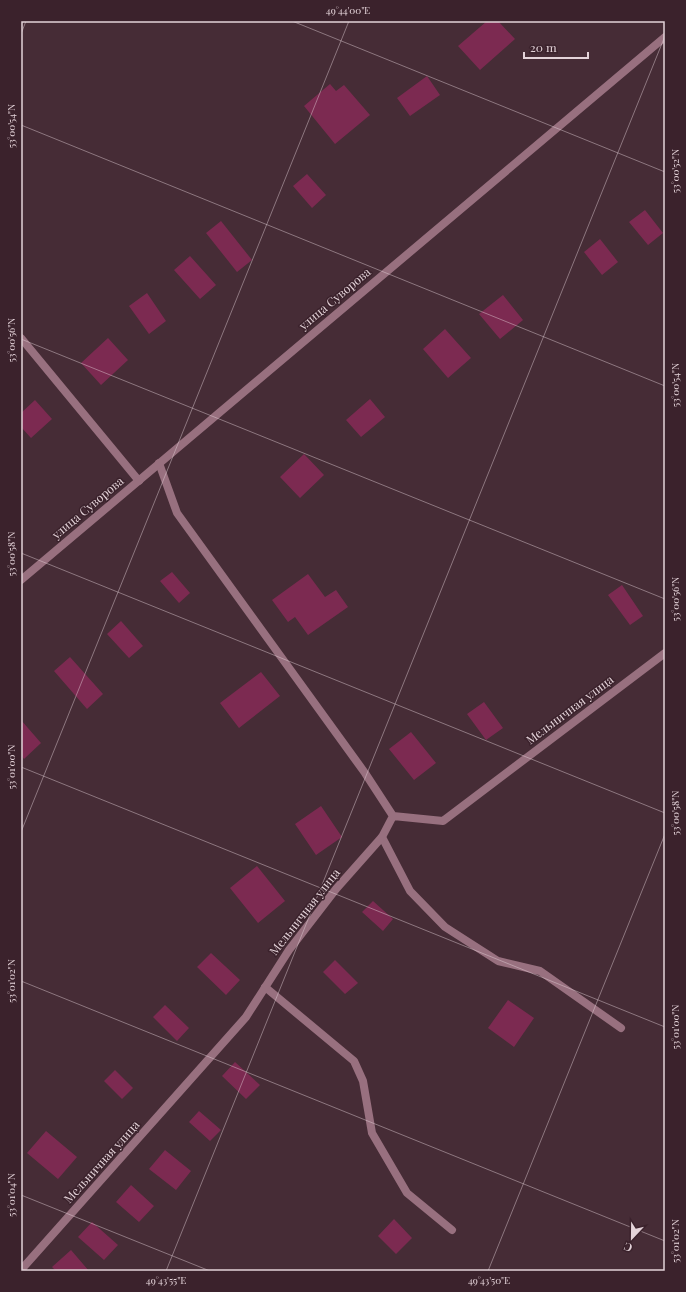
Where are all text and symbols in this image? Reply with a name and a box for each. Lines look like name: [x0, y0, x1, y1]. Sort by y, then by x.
text: 49°44'00"E: [326, 3, 370, 17]
scale bar: [524, 34, 588, 60]
text: 20 m: [530, 39, 557, 55]
text: 53°00'54"N: [4, 104, 18, 148]
text: 53°00'52"N: [668, 149, 682, 193]
street label: улица Суворова: [294, 264, 374, 334]
text: 53°00'56"N: [4, 318, 18, 362]
text: 53°00'54"N: [668, 363, 682, 407]
street label: улица Суворова: [47, 473, 127, 543]
text: 53°00'58"N: [4, 532, 18, 576]
text: 53°00'56"N: [668, 577, 682, 621]
street label: Мельничная улица: [522, 671, 616, 747]
text: 53°01'00"N: [4, 745, 18, 789]
text: 53°00'58"N: [668, 791, 682, 835]
street label: Мельничная улица: [265, 865, 343, 958]
text: 53°01'02"N: [4, 959, 18, 1003]
text: 53°01'00"N: [668, 1005, 682, 1049]
street label: Мельничная улица: [60, 1117, 143, 1206]
text: 53°01'04"N: [4, 1173, 18, 1217]
north arrow: [612, 1218, 652, 1258]
text: 53°01'02"N: [668, 1219, 682, 1263]
text: С: [621, 1239, 634, 1256]
text: 49°43'55"E: [146, 1273, 186, 1287]
text: 49°43'50"E: [468, 1273, 510, 1287]

